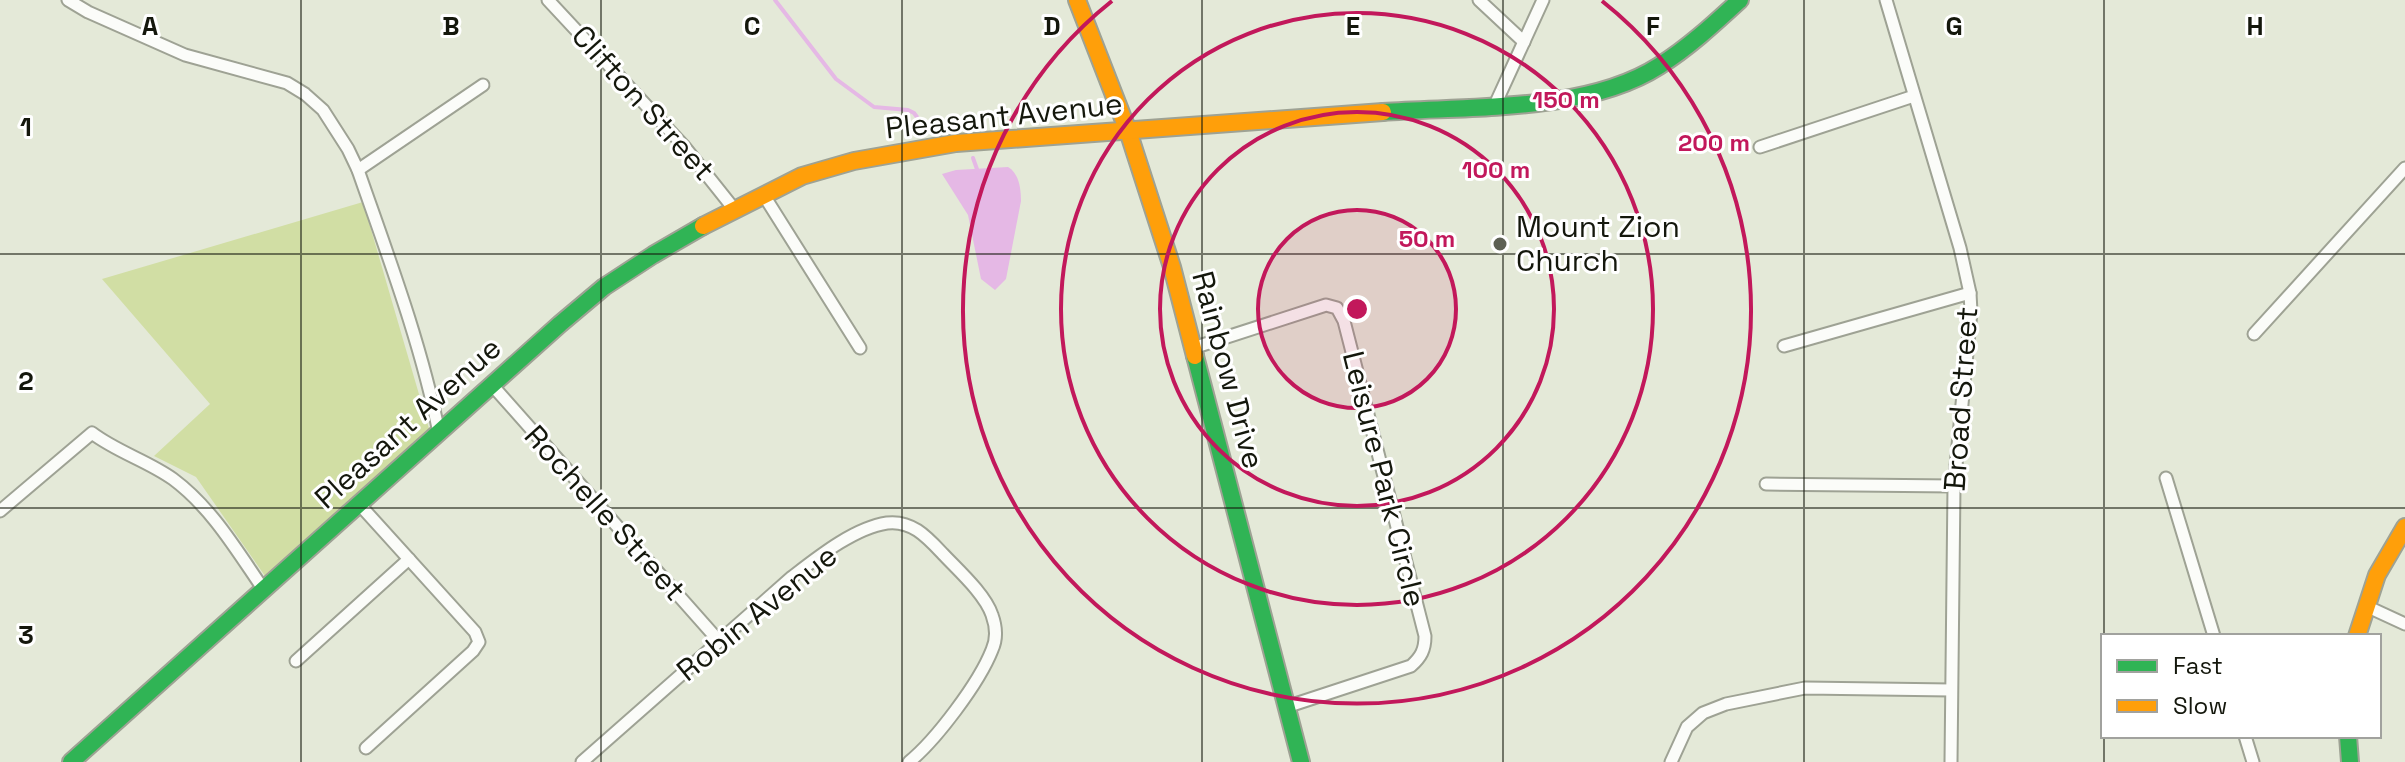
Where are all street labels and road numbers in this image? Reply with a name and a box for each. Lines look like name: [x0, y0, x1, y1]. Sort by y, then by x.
street label: Clifton Street: [563, 17, 724, 189]
street label: Pleasant Avenue: [883, 84, 1124, 147]
street label: Rainbow Drive: [1183, 267, 1274, 473]
street label: Broad Street: [1935, 305, 1986, 492]
street label: Pleasant Avenue: [306, 328, 509, 517]
street label: Leisure Park Circle: [1334, 347, 1435, 611]
street label: Rochelle Street: [516, 417, 695, 609]
street label: Robin Avenue: [668, 536, 845, 689]

